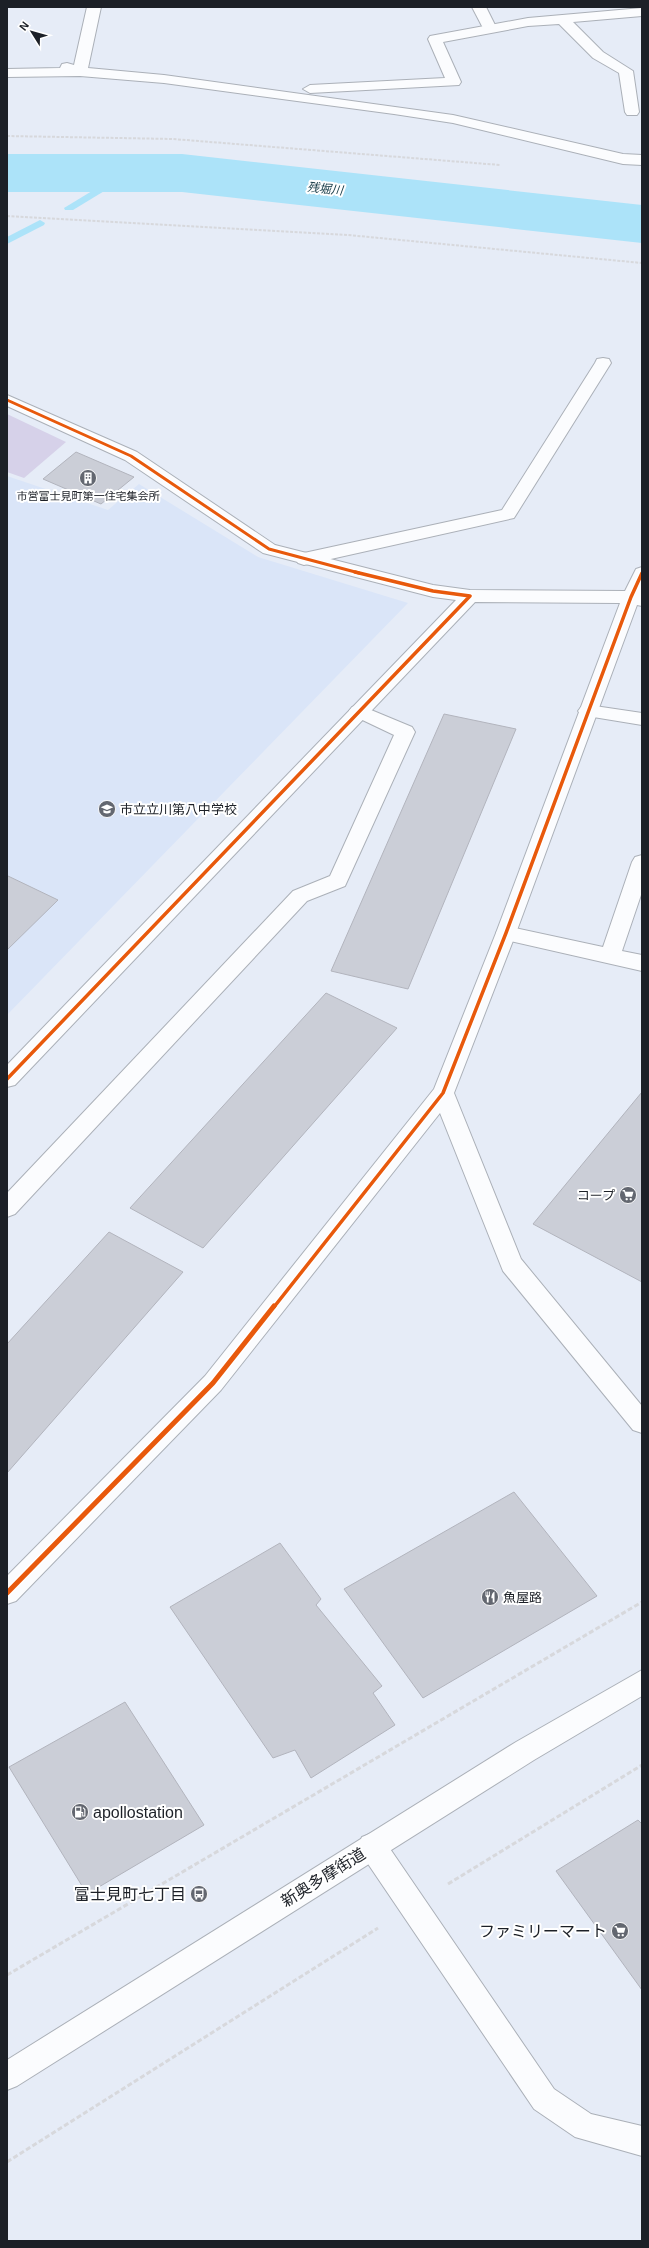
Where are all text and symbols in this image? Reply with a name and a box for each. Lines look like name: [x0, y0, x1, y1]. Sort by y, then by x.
north arrow: [12, 12, 52, 52]
text: N: [17, 19, 31, 33]
water label: 残堀川: [306, 180, 346, 198]
building icon: 市営富士見町第一住宅集会所: [78, 468, 98, 488]
place label: 市営富士見町第一住宅集会所: [17, 490, 160, 502]
school or university icon: 市立立川第八中学校: [97, 799, 117, 819]
place label: 市立立川第八中学校: [120, 802, 237, 817]
supermarket icon: コープ: [618, 1185, 638, 1205]
place label: コープ: [577, 1188, 615, 1203]
restaurant icon: 魚屋路: [480, 1587, 500, 1607]
place label: 魚屋路: [503, 1590, 542, 1605]
fuel station icon: apollostation: [70, 1802, 90, 1822]
place label: apollostation: [93, 1804, 183, 1821]
street label: 新奥多摩街道: [278, 1845, 368, 1910]
bus stop icon: 富士見町七丁目: [189, 1884, 209, 1904]
place label: 富士見町七丁目: [74, 1886, 186, 1903]
supermarket icon: ファミリーマート: [610, 1921, 630, 1941]
place label: ファミリーマート: [479, 1923, 607, 1940]

